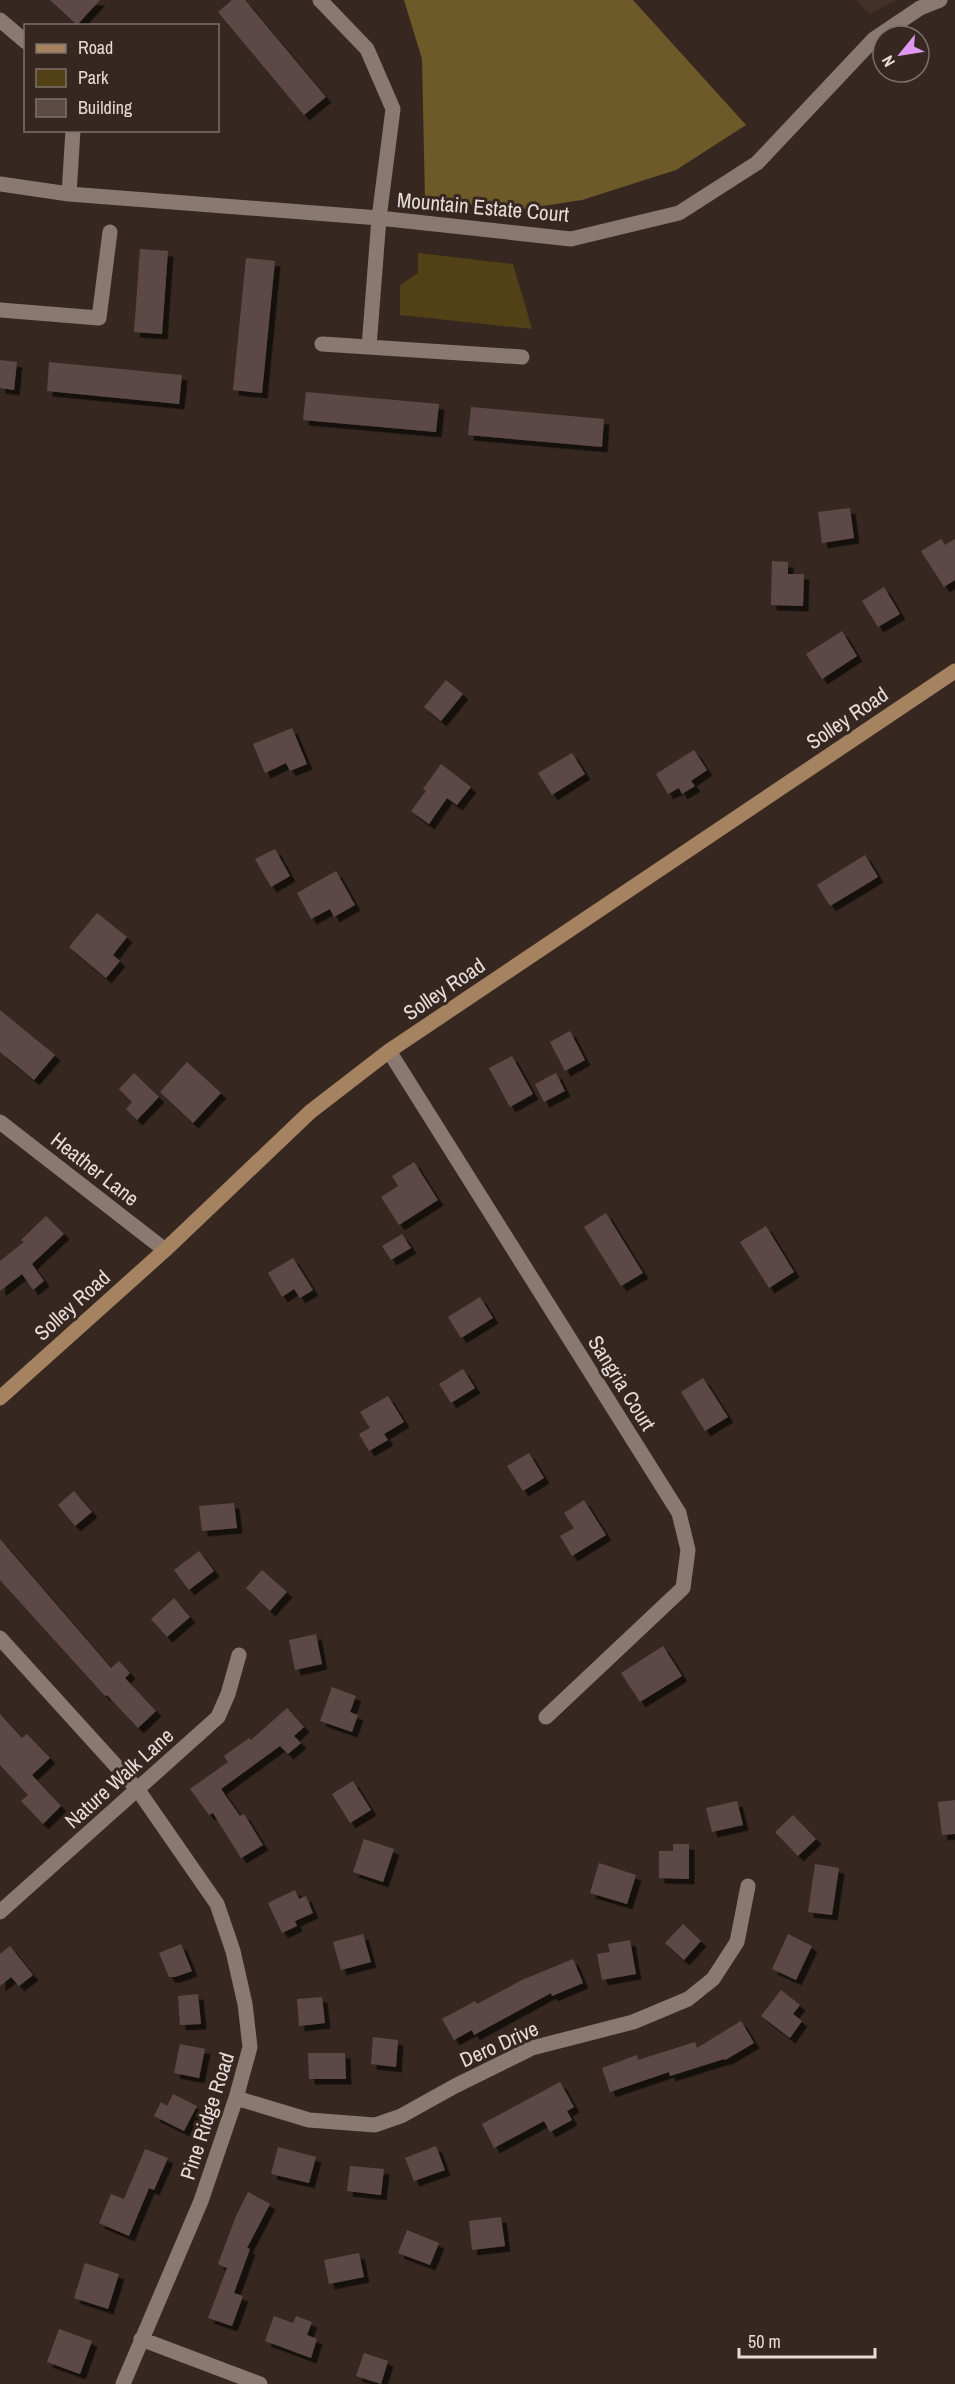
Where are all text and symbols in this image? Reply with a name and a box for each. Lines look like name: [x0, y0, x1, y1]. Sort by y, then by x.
legend: [24, 24, 219, 132]
north arrow: [871, 24, 931, 84]
text: Road: [78, 35, 113, 60]
text: N: [876, 52, 900, 71]
text: Park: [78, 65, 109, 90]
text: Building: [78, 95, 133, 120]
street label: Mountain Estate Court: [396, 185, 570, 229]
street label: Solley Road: [800, 680, 894, 756]
street label: Solley Road: [397, 951, 491, 1027]
street label: Heather Lane: [45, 1125, 145, 1213]
street label: Solley Road: [28, 1263, 116, 1347]
street label: Sangria Court: [581, 1330, 663, 1436]
street label: Nature Walk Lane: [58, 1721, 180, 1835]
street label: Dero Drive: [455, 2014, 543, 2074]
street label: Pine Ridge Road: [173, 2049, 241, 2183]
scale bar: [739, 2321, 876, 2359]
text: 50 m: [748, 2329, 781, 2354]

